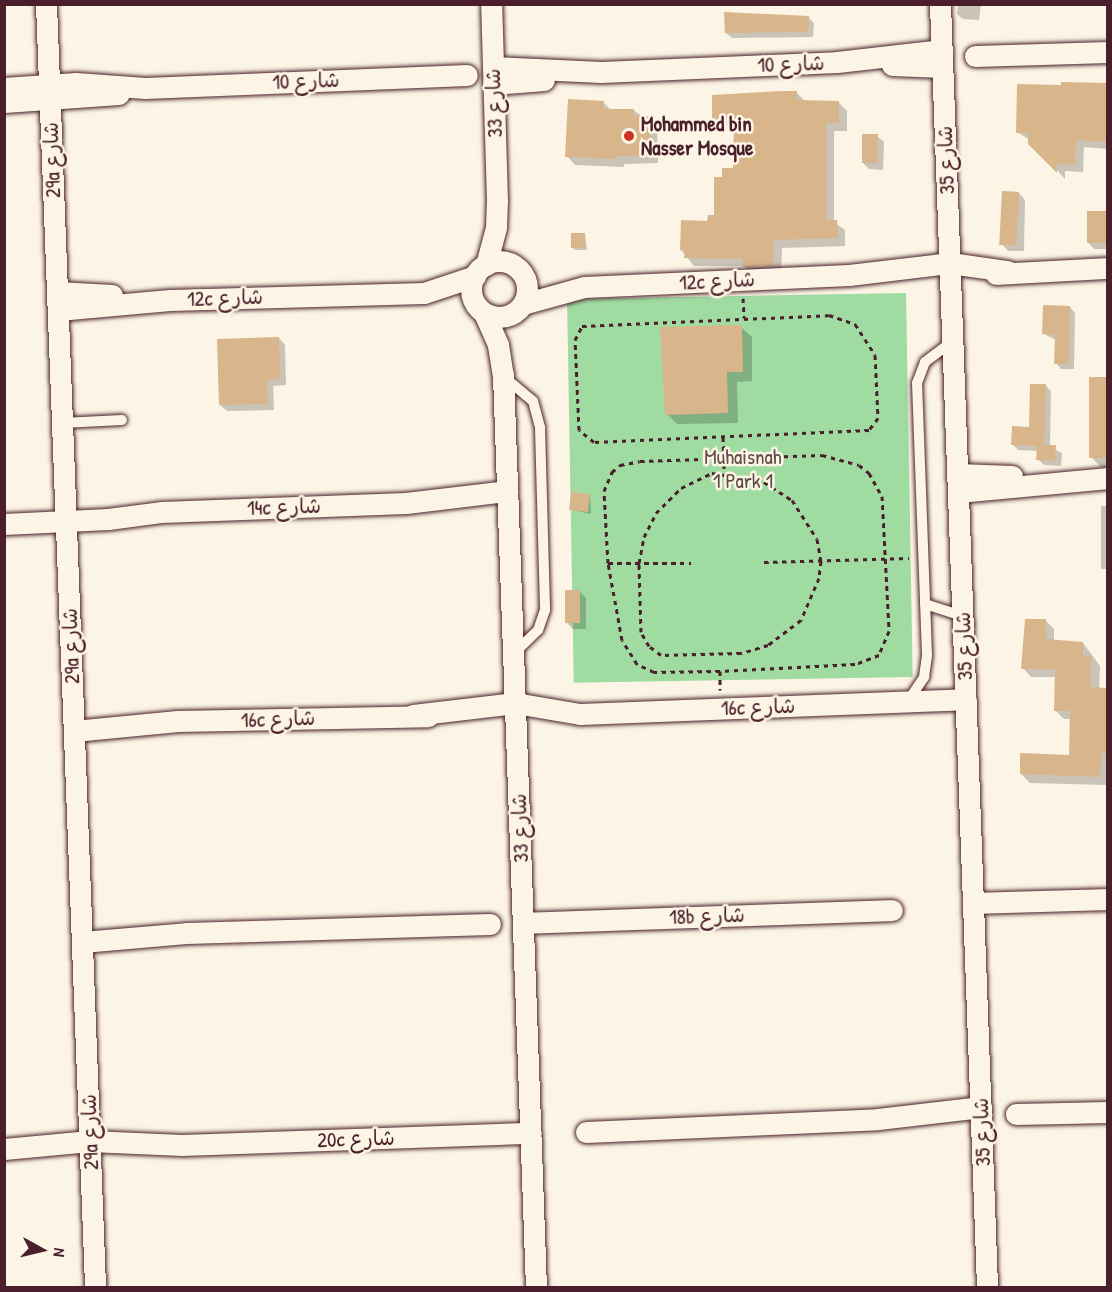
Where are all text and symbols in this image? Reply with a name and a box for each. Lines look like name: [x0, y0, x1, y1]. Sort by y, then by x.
street label: شارع 10: [757, 50, 825, 78]
street label: شارع 10: [272, 67, 340, 95]
street label: شارع 33: [480, 68, 508, 138]
place label: Mohammed bin Nasser Mosque: [641, 111, 753, 161]
street label: 29a شارع: [38, 122, 66, 198]
street label: شارع 35: [932, 125, 960, 195]
marker: Mohammed bin Nasser Mosque: [622, 129, 636, 143]
street label: 12c شارع: [678, 266, 756, 296]
street label: 12c شارع: [187, 284, 263, 312]
park label: Muhaisnah 1 Park 1: [704, 444, 782, 494]
street label: 14c شارع: [247, 493, 321, 521]
street label: 29a شارع: [57, 608, 85, 684]
street label: شارع 35: [950, 611, 978, 681]
street label: 16c شارع: [720, 693, 796, 721]
street label: 16c شارع: [240, 705, 316, 733]
street label: شارع 33: [506, 793, 534, 863]
street label: 18b شارع: [669, 902, 745, 930]
street label: 29a شارع: [76, 1094, 104, 1170]
street label: شارع 35: [968, 1097, 996, 1167]
street label: 20c شارع: [317, 1125, 395, 1153]
north arrow: [12, 1220, 72, 1280]
text: N: [48, 1247, 71, 1258]

